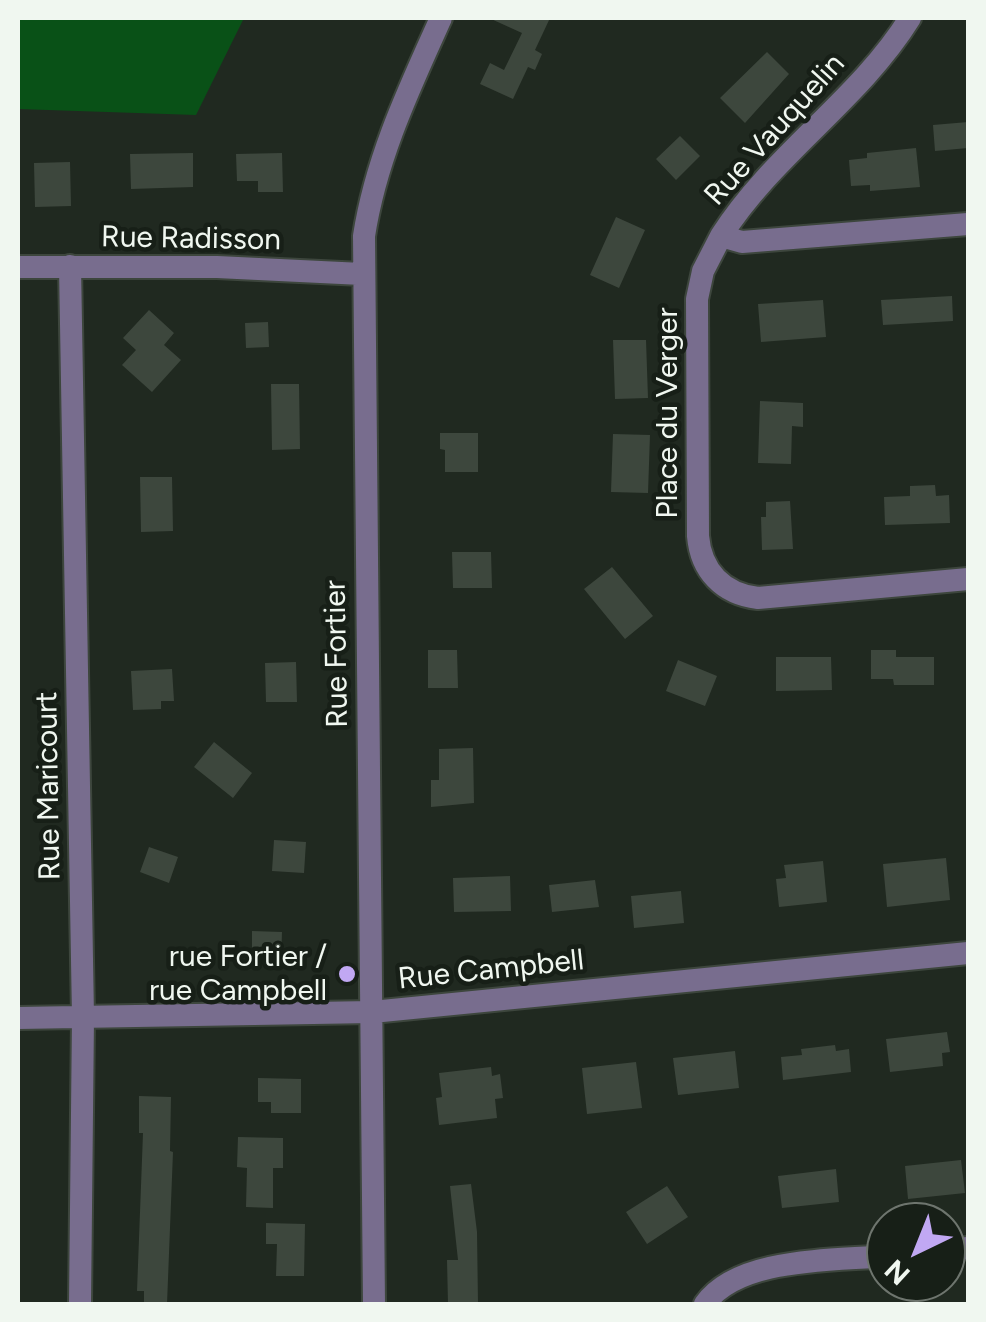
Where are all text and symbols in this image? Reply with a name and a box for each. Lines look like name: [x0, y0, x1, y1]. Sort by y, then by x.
street label: Rue Vauquelin: [697, 47, 853, 213]
street label: Rue Radisson: [101, 219, 281, 259]
street label: Place du Verger: [650, 307, 686, 519]
street label: Rue Fortier: [318, 580, 356, 728]
street label: Rue Maricourt: [29, 691, 69, 881]
place label: rue Fortier / rue Campbell: [149, 939, 327, 1010]
street label: Rue Campbell: [396, 942, 586, 998]
marker: rue Fortier / rue Campbell: [336, 963, 358, 985]
north arrow: [866, 1202, 966, 1302]
text: N: [877, 1253, 916, 1292]

